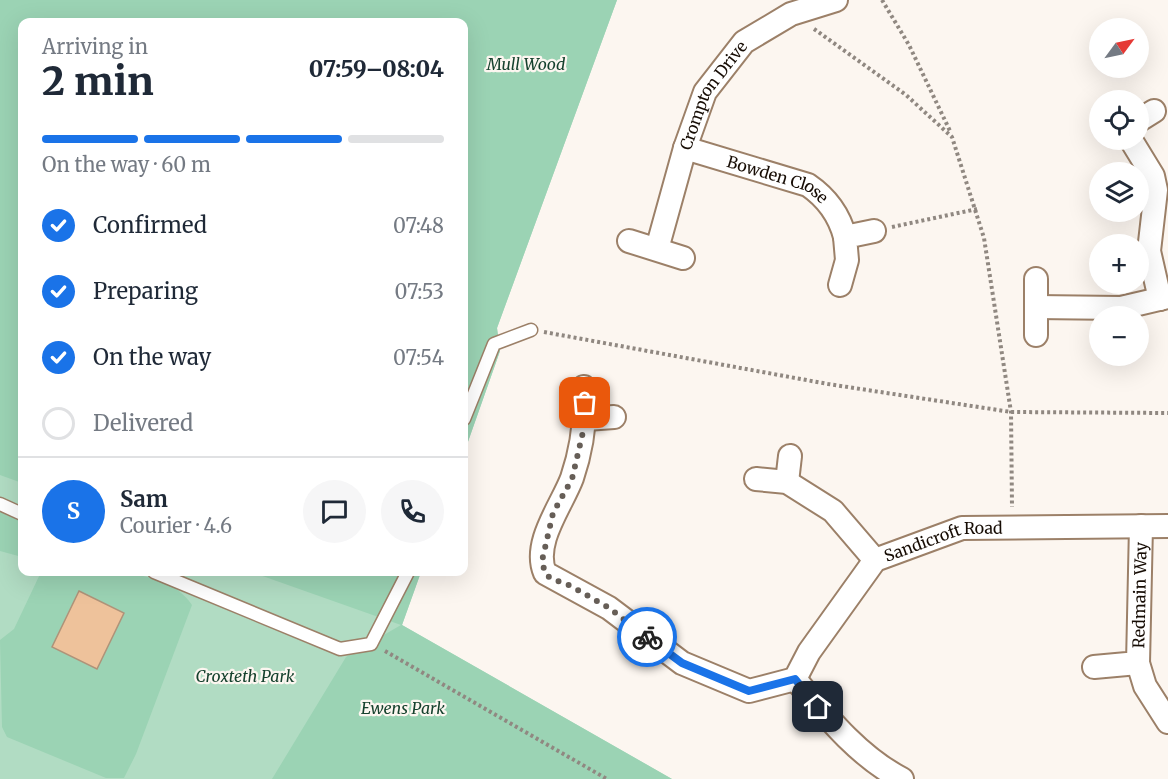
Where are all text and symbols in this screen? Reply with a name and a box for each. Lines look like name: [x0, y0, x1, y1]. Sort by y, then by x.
north arrow: [1089, 18, 1149, 78]
map controls: [1089, 18, 1149, 366]
text: Arriving in: [42, 34, 148, 59]
street label: Crompton Drive: [675, 37, 751, 153]
park label: Mull Wood: [486, 54, 566, 74]
text: 07:59–08:04: [309, 55, 444, 83]
text: 2 min: [42, 57, 154, 106]
button: locate: [1089, 90, 1149, 150]
street label: Bowden Close: [725, 151, 833, 207]
text: On the way · 60 m: [42, 152, 211, 177]
button: layers: [1089, 162, 1149, 222]
icon: check: [42, 209, 75, 242]
text: Confirmed: [93, 211, 207, 239]
text: 07:48: [393, 213, 444, 238]
button: +: [1089, 234, 1149, 294]
icon: check: [42, 275, 75, 308]
text: Preparing: [93, 277, 198, 305]
text: 07:53: [395, 279, 444, 304]
button: −: [1089, 306, 1149, 366]
icon: check: [42, 341, 75, 374]
text: On the way: [93, 343, 211, 371]
text: 07:54: [393, 345, 444, 370]
pin: [559, 377, 610, 428]
icon: bag: [568, 386, 601, 419]
text: Delivered: [93, 409, 193, 437]
button: chat: [303, 480, 366, 543]
button: phone: [381, 480, 444, 543]
text: Sam: [120, 485, 168, 513]
text: S: [67, 497, 80, 525]
text: Courier · 4.6: [120, 513, 232, 538]
street label: Sandicroft Road: [881, 518, 1003, 566]
street label: Redmain Way: [1128, 541, 1151, 649]
courier: [617, 607, 677, 667]
icon: bike: [631, 621, 664, 654]
park label: Croxteth Park: [196, 666, 295, 686]
pin: [792, 681, 843, 732]
icon: home: [801, 690, 834, 723]
park label: Ewens Park: [361, 698, 445, 718]

